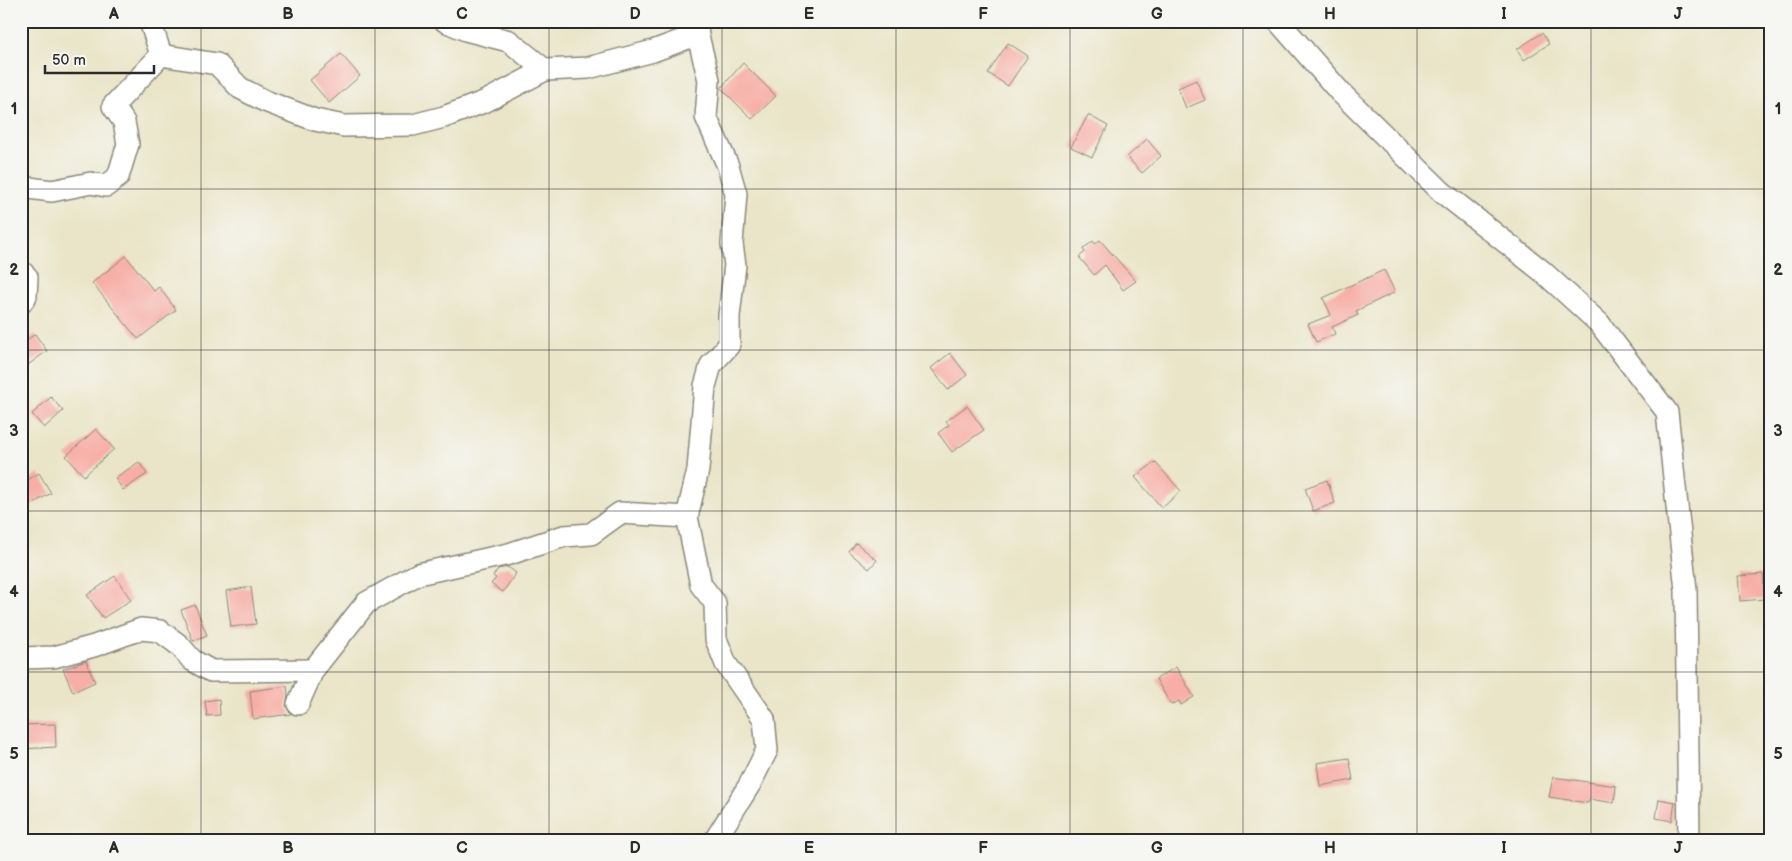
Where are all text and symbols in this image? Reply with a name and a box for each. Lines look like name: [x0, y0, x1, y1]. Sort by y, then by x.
text: A: [108, 5, 119, 24]
text: B: [282, 5, 294, 24]
text: C: [456, 5, 468, 24]
text: D: [629, 5, 641, 24]
text: E: [804, 5, 814, 24]
text: F: [978, 5, 988, 24]
text: G: [1151, 5, 1163, 24]
text: H: [1324, 5, 1336, 24]
text: I: [1501, 5, 1507, 24]
text: J: [1674, 5, 1683, 24]
scale bar: [45, 42, 154, 74]
text: 50 m: [52, 51, 86, 70]
text: 1: [11, 100, 17, 119]
text: 1: [1775, 100, 1781, 119]
text: 2: [9, 261, 19, 280]
text: 2: [1773, 261, 1783, 280]
text: 3: [9, 422, 19, 441]
text: 3: [1773, 422, 1783, 441]
text: 4: [9, 583, 19, 602]
text: 4: [1773, 583, 1783, 602]
text: 5: [9, 745, 19, 764]
text: 5: [1773, 745, 1783, 764]
text: A: [108, 839, 119, 858]
text: B: [282, 839, 294, 858]
text: C: [456, 839, 468, 858]
text: D: [629, 839, 641, 858]
text: E: [804, 839, 814, 858]
text: F: [978, 839, 988, 858]
text: G: [1151, 839, 1163, 858]
text: H: [1324, 839, 1336, 858]
text: I: [1501, 839, 1507, 858]
text: J: [1674, 839, 1683, 858]

